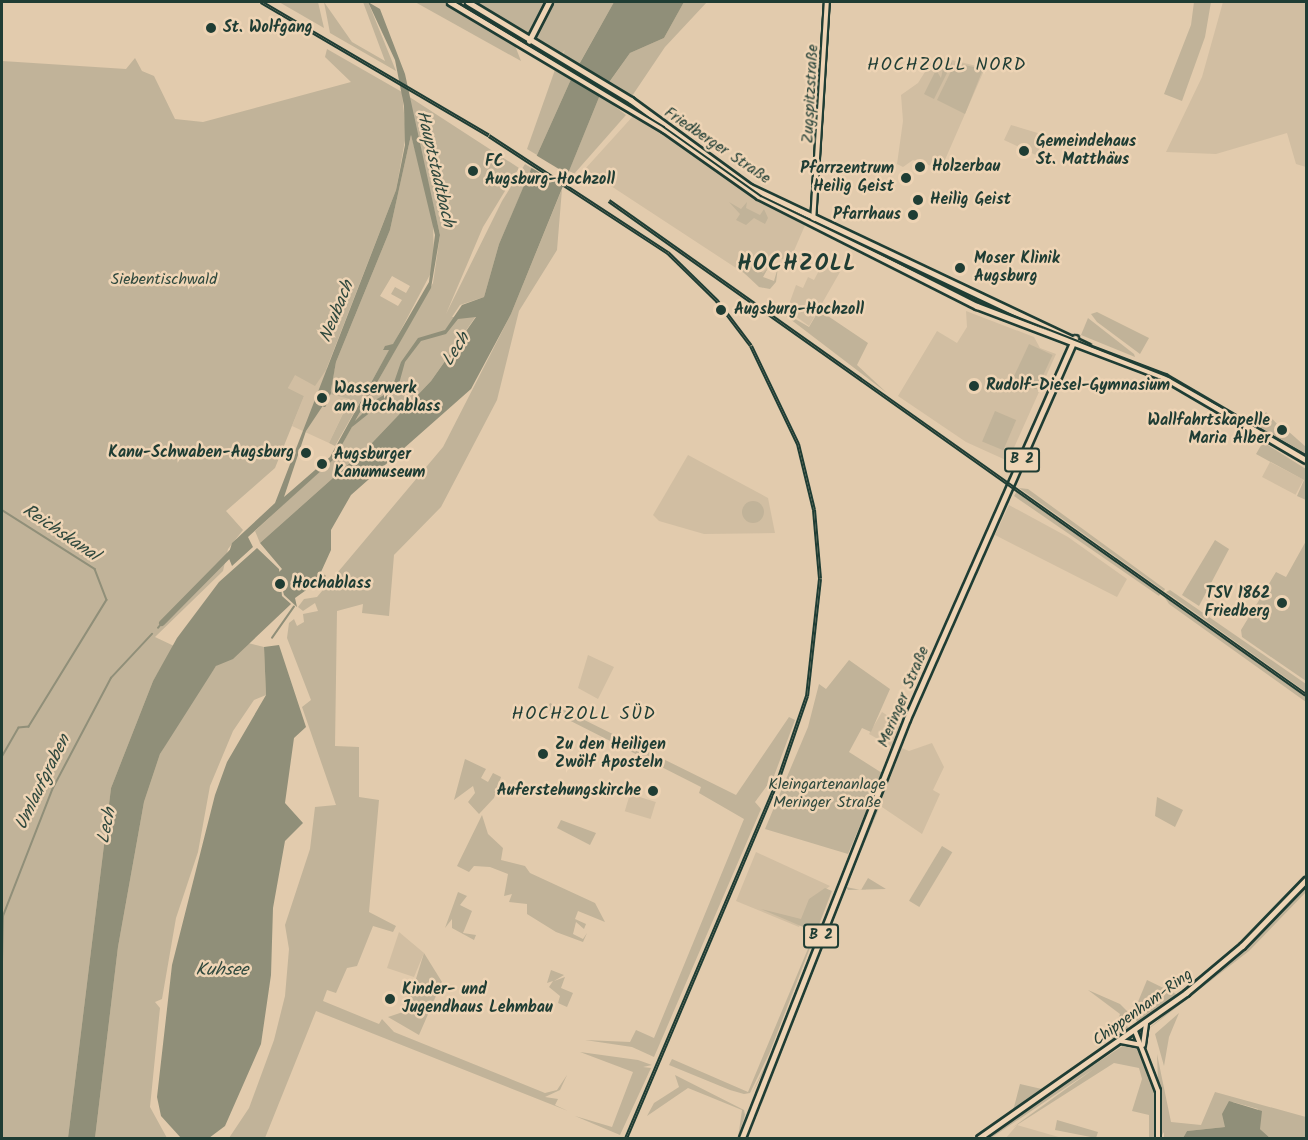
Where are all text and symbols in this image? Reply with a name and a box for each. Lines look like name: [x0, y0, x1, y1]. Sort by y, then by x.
place label: St. Wolfgang: [223, 18, 312, 38]
marker: St. Wolfgang: [204, 21, 218, 35]
street label: Zugspitzstraße: [799, 44, 823, 144]
district label: HOCHZOLL NORD: [867, 55, 1027, 77]
street label: Friedberger Straße: [660, 103, 774, 189]
water label: Hauptstadtbach: [410, 108, 458, 230]
place label: Gemeindehaus St. Matthäus: [1036, 132, 1136, 170]
marker: Gemeindehaus St. Matthäus: [1017, 144, 1031, 158]
place label: FC Augsburg-Hochzoll: [485, 152, 615, 190]
place label: Holzerbau: [932, 157, 1000, 177]
place label: Pfarrzentrum Heilig Geist: [800, 159, 894, 197]
marker: Holzerbau: [913, 160, 927, 174]
marker: FC Augsburg-Hochzoll: [466, 164, 480, 178]
marker: Pfarrzentrum Heilig Geist: [899, 171, 913, 185]
place label: Heilig Geist: [930, 190, 1011, 210]
marker: Heilig Geist: [911, 193, 925, 207]
place label: Pfarrhaus: [833, 205, 901, 225]
marker: Pfarrhaus: [906, 208, 920, 222]
place label: Moser Klinik Augsburg: [974, 249, 1060, 287]
district label: HOCHZOLL: [737, 252, 857, 278]
marker: Moser Klinik Augsburg: [951, 259, 969, 277]
park label: Siebentischwald: [111, 270, 217, 290]
water label: Neubach: [316, 278, 360, 346]
place label: Augsburg-Hochzoll: [734, 300, 864, 320]
marker: Augsburg-Hochzoll: [712, 301, 730, 319]
water label: Lech: [438, 329, 476, 371]
place label: Rudolf-Diesel-Gymnasium: [986, 376, 1170, 396]
place label: Wasserwerk am Hochablass: [334, 379, 441, 417]
marker: Rudolf-Diesel-Gymnasium: [967, 379, 981, 393]
marker: Wasserwerk am Hochablass: [315, 391, 329, 405]
place label: Wallfahrtskapelle Maria Alber: [1147, 411, 1270, 449]
marker: Wallfahrtskapelle Maria Alber: [1275, 423, 1289, 437]
place label: Kanu-Schwaben-Augsburg: [108, 443, 294, 463]
place label: Augsburger Kanumuseum: [334, 445, 425, 483]
marker: Kanu-Schwaben-Augsburg: [299, 446, 313, 460]
road number: B 2: [1004, 448, 1040, 472]
marker: Augsburger Kanumuseum: [315, 457, 329, 471]
water label: Reichskanal: [18, 501, 102, 567]
place label: Hochablass: [292, 574, 371, 594]
marker: Hochablass: [273, 577, 287, 591]
place label: TSV 1862 Friedberg: [1205, 584, 1270, 622]
marker: TSV 1862 Friedberg: [1275, 596, 1289, 610]
street label: Meringer Straße: [874, 644, 934, 750]
district label: HOCHZOLL SÜD: [512, 704, 656, 726]
water label: Umlaufgraben: [12, 732, 76, 834]
place label: Zu den Heiligen Zwölf Aposteln: [555, 735, 666, 773]
marker: Zu den Heiligen Zwölf Aposteln: [536, 747, 550, 761]
park label: Kleingartenanlage Meringer Straße: [768, 775, 886, 813]
place label: Auferstehungskirche: [497, 781, 641, 801]
marker: Auferstehungskirche: [646, 784, 660, 798]
water label: Lech: [94, 806, 122, 846]
road number: B 2: [803, 924, 839, 948]
water label: Kuhsee: [196, 960, 248, 982]
street label: Chippenham-Ring: [1089, 965, 1197, 1051]
place label: Kinder- und Jugendhaus Lehmbau: [402, 980, 553, 1018]
marker: Kinder- und Jugendhaus Lehmbau: [383, 992, 397, 1006]

